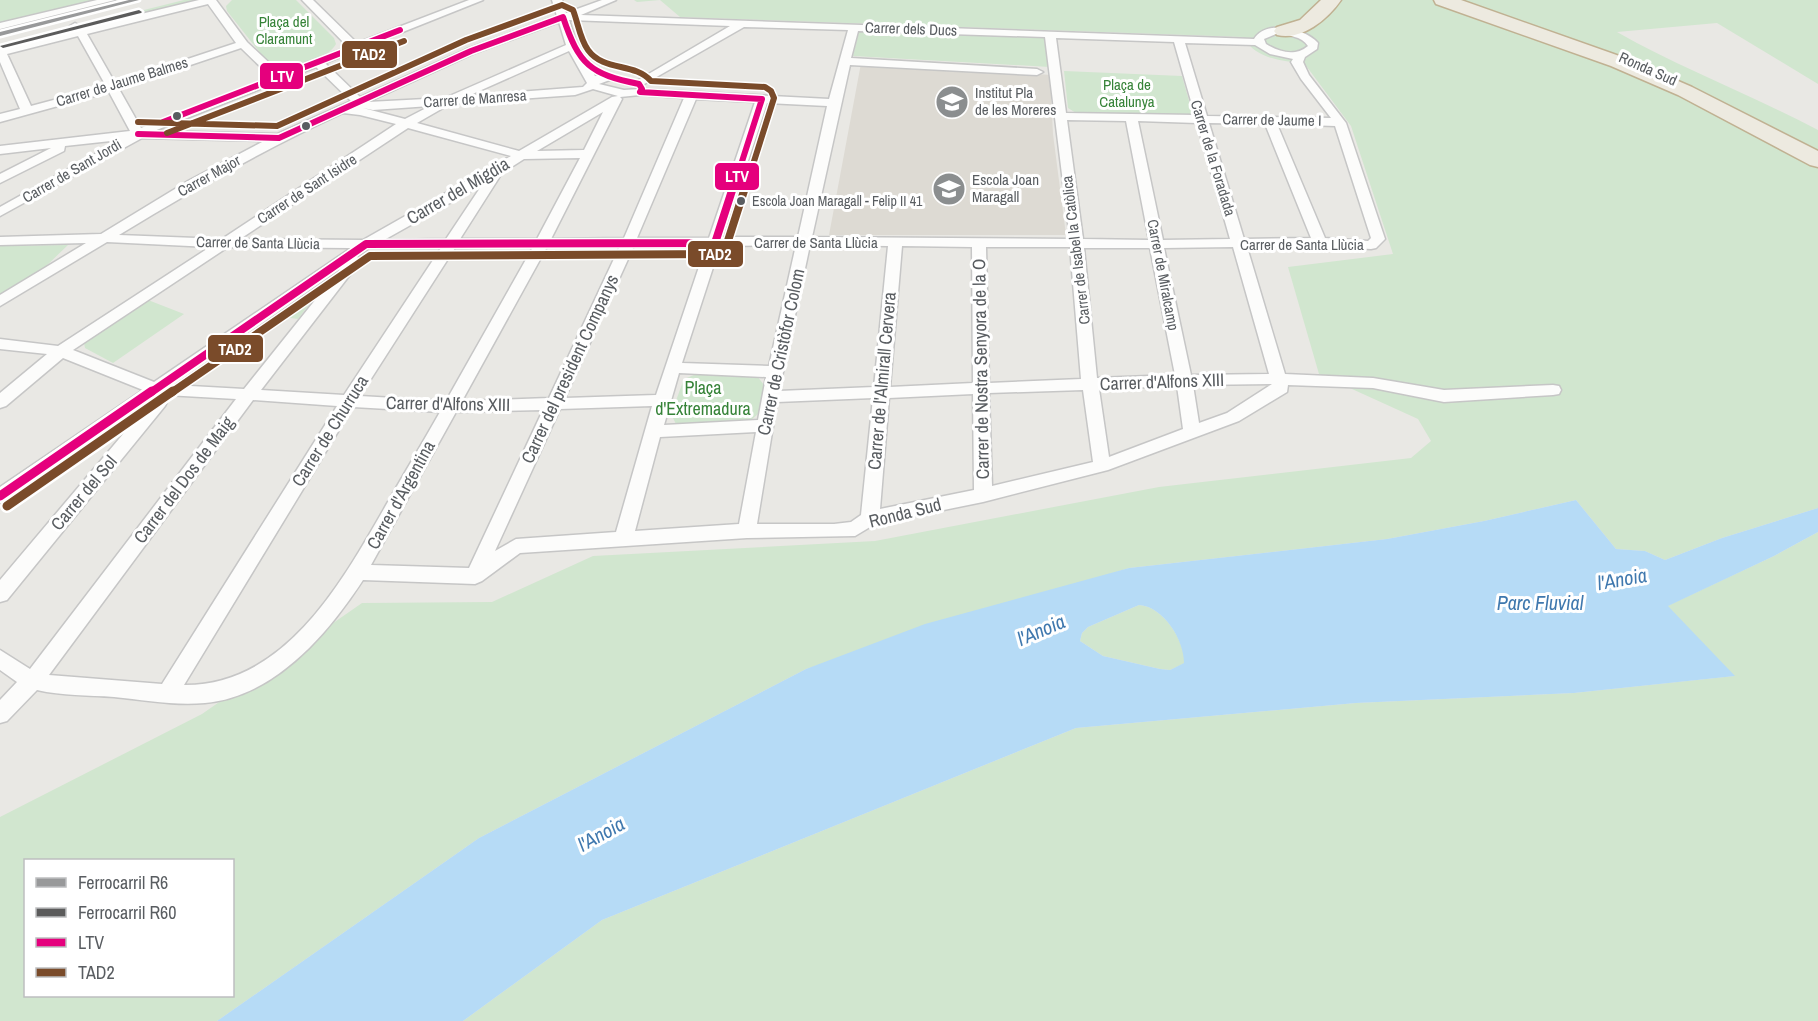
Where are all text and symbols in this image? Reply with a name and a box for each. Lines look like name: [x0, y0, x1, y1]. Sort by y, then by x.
park label: Plaça del Claramunt: [256, 11, 313, 49]
street label: Carrer dels Ducs: [865, 16, 957, 41]
line badge: TAD2: [341, 40, 398, 69]
text: TAD2: [352, 43, 386, 65]
street label: Ronda Sud: [1616, 46, 1681, 91]
street label: Carrer de Jaume Balmes: [53, 51, 190, 112]
line badge: LTV: [259, 62, 304, 90]
text: LTV: [270, 65, 294, 87]
park label: Plaça de Catalunya: [1099, 74, 1155, 112]
place label: Institut Pla de les Moreres: [975, 82, 1056, 120]
street label: Carrer de Manresa: [423, 84, 527, 113]
school or university icon: Institut Pla de les Moreres: [934, 84, 970, 120]
street label: Carrer de la Foradada: [1186, 97, 1241, 219]
street label: Carrer de Jaume I: [1222, 108, 1322, 131]
unlabelled marker: [171, 110, 183, 122]
unlabelled marker: [300, 120, 312, 132]
street label: Carrer de Sant Jordi: [18, 134, 125, 208]
street label: Carrer de Sant Isidre: [253, 148, 361, 229]
street label: Carrer Major: [173, 150, 244, 201]
street label: Carrer del Migdia: [402, 151, 514, 230]
line badge: LTV: [714, 162, 760, 191]
text: LTV: [725, 165, 749, 187]
place label: Escola Joan Maragall: [972, 169, 1039, 207]
school or university icon: Escola Joan Maragall: [931, 171, 967, 207]
street label: Carrer de Isabel la Catòlica: [1056, 174, 1095, 326]
place label: Escola Joan Maragall - Felip II 41: [752, 192, 923, 210]
marker: Escola Joan Maragall - Felip II 41: [735, 195, 747, 207]
street label: Carrer de Miralcamp: [1142, 218, 1185, 332]
street label: Carrer de Santa Llùcia: [196, 231, 320, 254]
street label: Carrer de Santa Llùcia: [754, 232, 878, 253]
street label: Carrer de Santa Llùcia: [1240, 234, 1364, 255]
line badge: TAD2: [687, 240, 744, 268]
text: TAD2: [698, 243, 732, 265]
street label: Carrer de Nostra Senyora de la O: [966, 258, 995, 480]
street label: Carrer de Cristòfor Colom: [751, 266, 810, 438]
street label: Carrer del president Companys: [515, 270, 624, 467]
street label: Carrer de l'Almirall Cervera: [861, 291, 902, 471]
line badge: TAD2: [207, 334, 264, 363]
text: TAD2: [218, 338, 252, 360]
street label: Carrer d'Alfons XIII: [1099, 367, 1225, 396]
street label: Carrer de Churruca: [285, 370, 374, 491]
park label: Plaça d'Extremadura: [655, 375, 751, 421]
street label: Carrer d'Alfons XIII: [386, 390, 510, 417]
street label: Carrer del Dos de Maig: [127, 410, 240, 548]
street label: Carrer d'Argentina: [360, 436, 441, 554]
street label: Carrer del Sol: [45, 450, 122, 536]
street label: Ronda Sud: [866, 491, 944, 534]
water label: l'Anoia: [1595, 561, 1649, 596]
water label: Parc Fluvial: [1497, 589, 1584, 616]
water label: l'Anoia: [1013, 607, 1069, 652]
water label: l'Anoia: [573, 810, 629, 857]
legend: [24, 859, 234, 997]
text: Ferrocarril R6: [78, 870, 168, 895]
text: Ferrocarril R60: [78, 900, 177, 925]
text: LTV: [78, 930, 104, 955]
text: TAD2: [78, 960, 115, 985]

